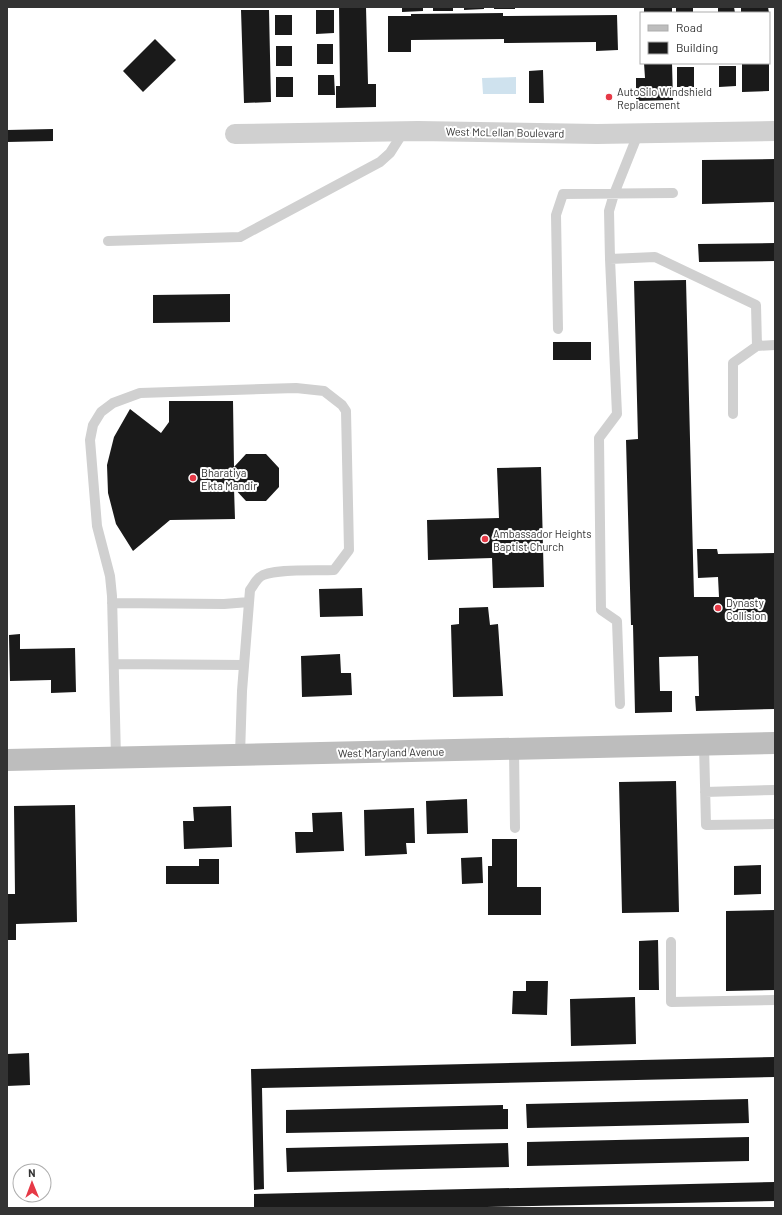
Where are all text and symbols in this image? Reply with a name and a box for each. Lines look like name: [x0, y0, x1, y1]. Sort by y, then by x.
legend: [640, 12, 770, 64]
text: Road: [676, 20, 703, 34]
text: Building: [676, 40, 718, 54]
place label: AutoSilo Windshield Replacement: [617, 85, 712, 111]
marker: AutoSilo Windshield Replacement: [604, 92, 614, 102]
street label: West McLellan Boulevard: [446, 124, 564, 140]
place label: Bharatiya Ekta Mandir: [201, 466, 257, 492]
marker: Bharatiya Ekta Mandir: [188, 473, 198, 483]
place label: Ambassador Heights Baptist Church: [493, 527, 592, 553]
marker: Ambassador Heights Baptist Church: [480, 534, 490, 544]
place label: Dynasty Collision: [726, 596, 767, 622]
marker: Dynasty Collision: [713, 603, 723, 613]
street label: West Maryland Avenue: [338, 745, 444, 759]
north arrow: [12, 1163, 52, 1203]
text: N: [28, 1166, 36, 1179]

